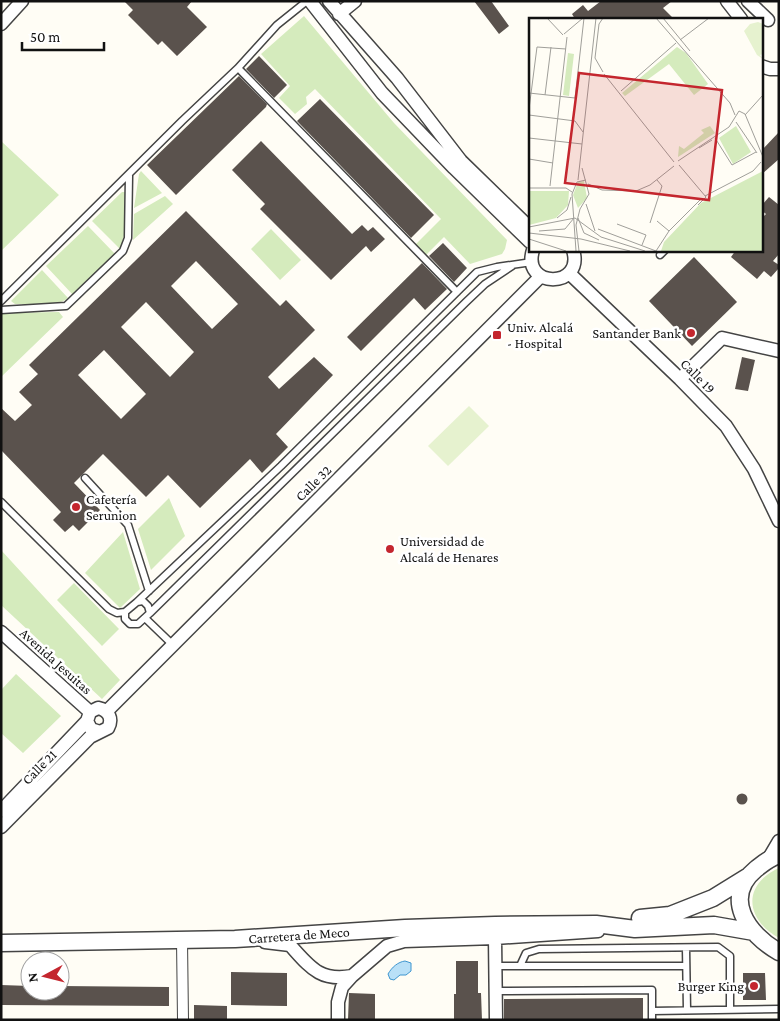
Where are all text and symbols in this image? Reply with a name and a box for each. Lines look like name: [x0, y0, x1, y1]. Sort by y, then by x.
inset map: [529, 18, 762, 251]
scale bar: [22, 20, 105, 52]
text: 50 m: [30, 29, 60, 45]
place label: Univ. Alcalá - Hospital: [507, 319, 574, 351]
place label: Santander Bank: [592, 325, 681, 341]
marker: Santander Bank: [685, 327, 697, 339]
marker: Univ. Alcalá - Hospital: [491, 329, 503, 341]
street label: Calle 19: [677, 355, 719, 397]
street label: Calle 32: [292, 462, 334, 504]
place label: Cafetería Serunion: [86, 491, 137, 523]
marker: Cafetería Serunion: [70, 501, 82, 513]
place label: Universidad de Alcalá de Henares: [400, 533, 499, 565]
marker: Universidad de Alcalá de Henares: [384, 543, 396, 555]
street label: Avenida Jesuitas: [17, 625, 95, 697]
street label: Calle 21: [18, 746, 60, 788]
street label: Carretera de Meco: [248, 923, 350, 947]
north arrow: [20, 951, 70, 1001]
text: N: [24, 971, 41, 983]
place label: Burger King: [678, 978, 744, 994]
marker: Burger King: [748, 980, 760, 992]

